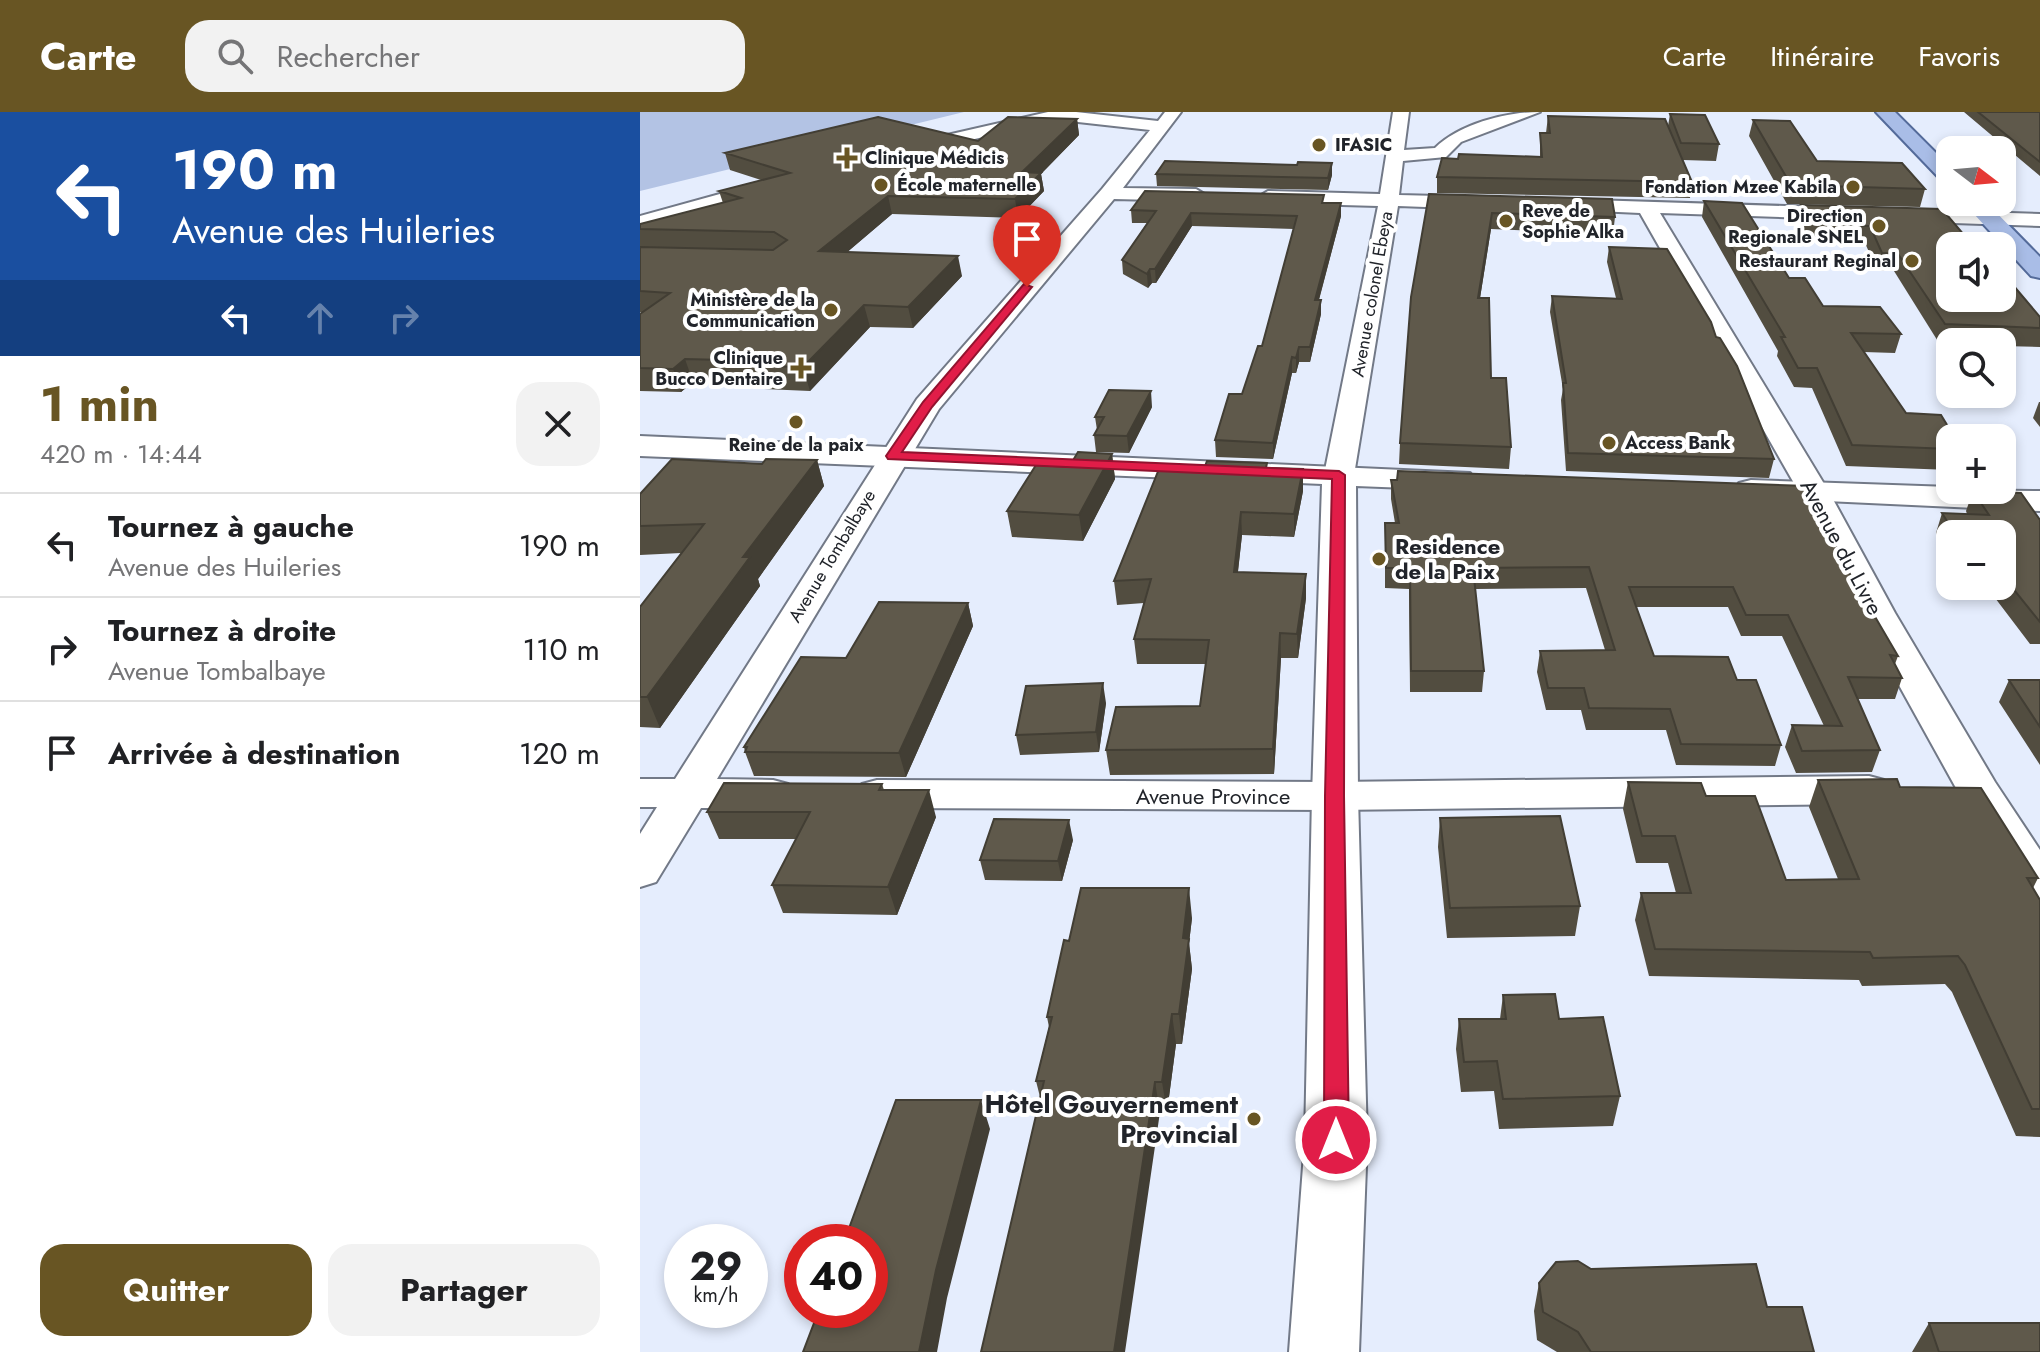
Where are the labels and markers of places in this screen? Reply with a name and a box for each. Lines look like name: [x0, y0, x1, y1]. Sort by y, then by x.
place label: IFASIC: [1335, 132, 1392, 158]
marker: IFASIC: [1310, 136, 1328, 154]
place label: Clinique Médicis: [865, 145, 1004, 171]
marker: Clinique Médicis: [836, 147, 858, 169]
place label: École maternelle: [897, 172, 1037, 198]
place label: Fondation Mzee Kabila: [1645, 174, 1837, 200]
marker: École maternelle: [872, 176, 890, 194]
marker: Fondation Mzee Kabila: [1844, 178, 1862, 196]
place label: Reve de Sophie Alka: [1522, 198, 1624, 245]
place label: Direction Regionale SNEL: [1728, 203, 1863, 250]
pin: [993, 205, 1061, 287]
marker: Reve de Sophie Alka: [1497, 212, 1515, 230]
marker: Direction Regionale SNEL: [1870, 217, 1888, 235]
place label: Restaurant Reginal: [1739, 248, 1896, 274]
marker: Restaurant Reginal: [1903, 252, 1921, 270]
place label: Ministère de la Communication: [686, 287, 815, 334]
marker: Ministère de la Communication: [822, 301, 840, 319]
place label: Clinique Bucco Dentaire: [655, 345, 783, 392]
marker: Clinique Bucco Dentaire: [790, 357, 812, 379]
marker: Reine de la paix: [787, 413, 805, 431]
place label: Access Bank: [1624, 430, 1731, 456]
place label: Reine de la paix: [728, 432, 864, 458]
marker: Access Bank: [1600, 434, 1618, 452]
place label: Residence de la Paix: [1395, 530, 1500, 587]
marker: Residence de la Paix: [1370, 550, 1388, 568]
place label: Hôtel Gouvernement Provincial: [985, 1085, 1239, 1153]
marker: Hôtel Gouvernement Provincial: [1245, 1110, 1263, 1128]

